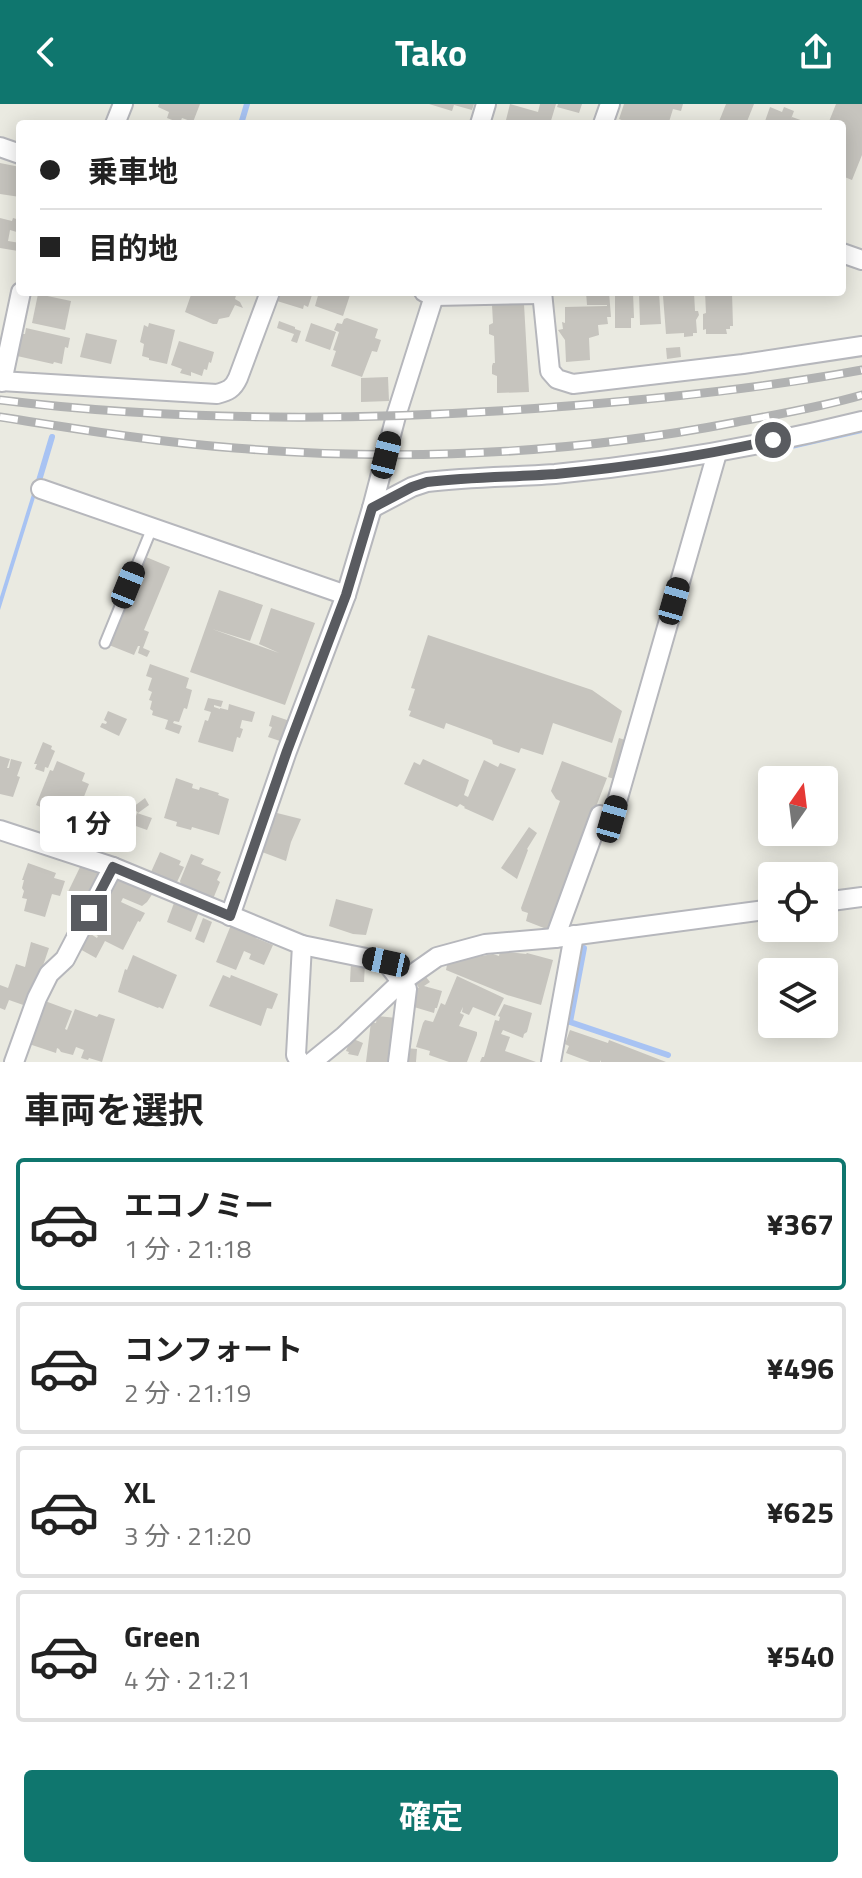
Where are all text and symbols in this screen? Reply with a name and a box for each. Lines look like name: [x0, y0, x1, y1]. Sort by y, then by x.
text: Tako: [395, 25, 467, 80]
icon: back: [24, 30, 68, 74]
icon: share: [794, 30, 838, 74]
text: 乗車地: [88, 148, 178, 194]
text: 目的地: [88, 225, 178, 271]
route start: [755, 422, 791, 458]
car: [369, 429, 403, 481]
car: [108, 558, 148, 612]
car: [656, 575, 692, 627]
north arrow: [758, 766, 838, 846]
map controls: [758, 766, 838, 1038]
car: [594, 793, 630, 845]
callout: 1 分: [41, 797, 137, 853]
text: 1 分: [65, 804, 111, 843]
button: locate: [758, 862, 838, 942]
route end: [71, 895, 107, 931]
car: [360, 945, 412, 979]
button: layers: [758, 958, 838, 1038]
text: 車両を選択: [24, 1082, 204, 1137]
text: エコノミー: [124, 1182, 274, 1228]
icon: car: [28, 1188, 100, 1260]
text: ¥367: [767, 1201, 834, 1247]
text: 1 分 · 21:18: [124, 1229, 251, 1268]
text: コンフォート: [124, 1326, 303, 1372]
icon: car: [28, 1332, 100, 1404]
text: ¥496: [767, 1345, 834, 1391]
text: 2 分 · 21:19: [124, 1373, 251, 1412]
text: XL: [124, 1469, 155, 1515]
icon: car: [28, 1476, 100, 1548]
text: ¥625: [767, 1489, 834, 1535]
text: 3 分 · 21:20: [124, 1516, 251, 1555]
text: Green: [124, 1613, 201, 1659]
icon: car: [28, 1620, 100, 1692]
text: ¥540: [767, 1633, 834, 1679]
text: 4 分 · 21:21: [124, 1660, 251, 1699]
button: 確定: [24, 1770, 838, 1862]

